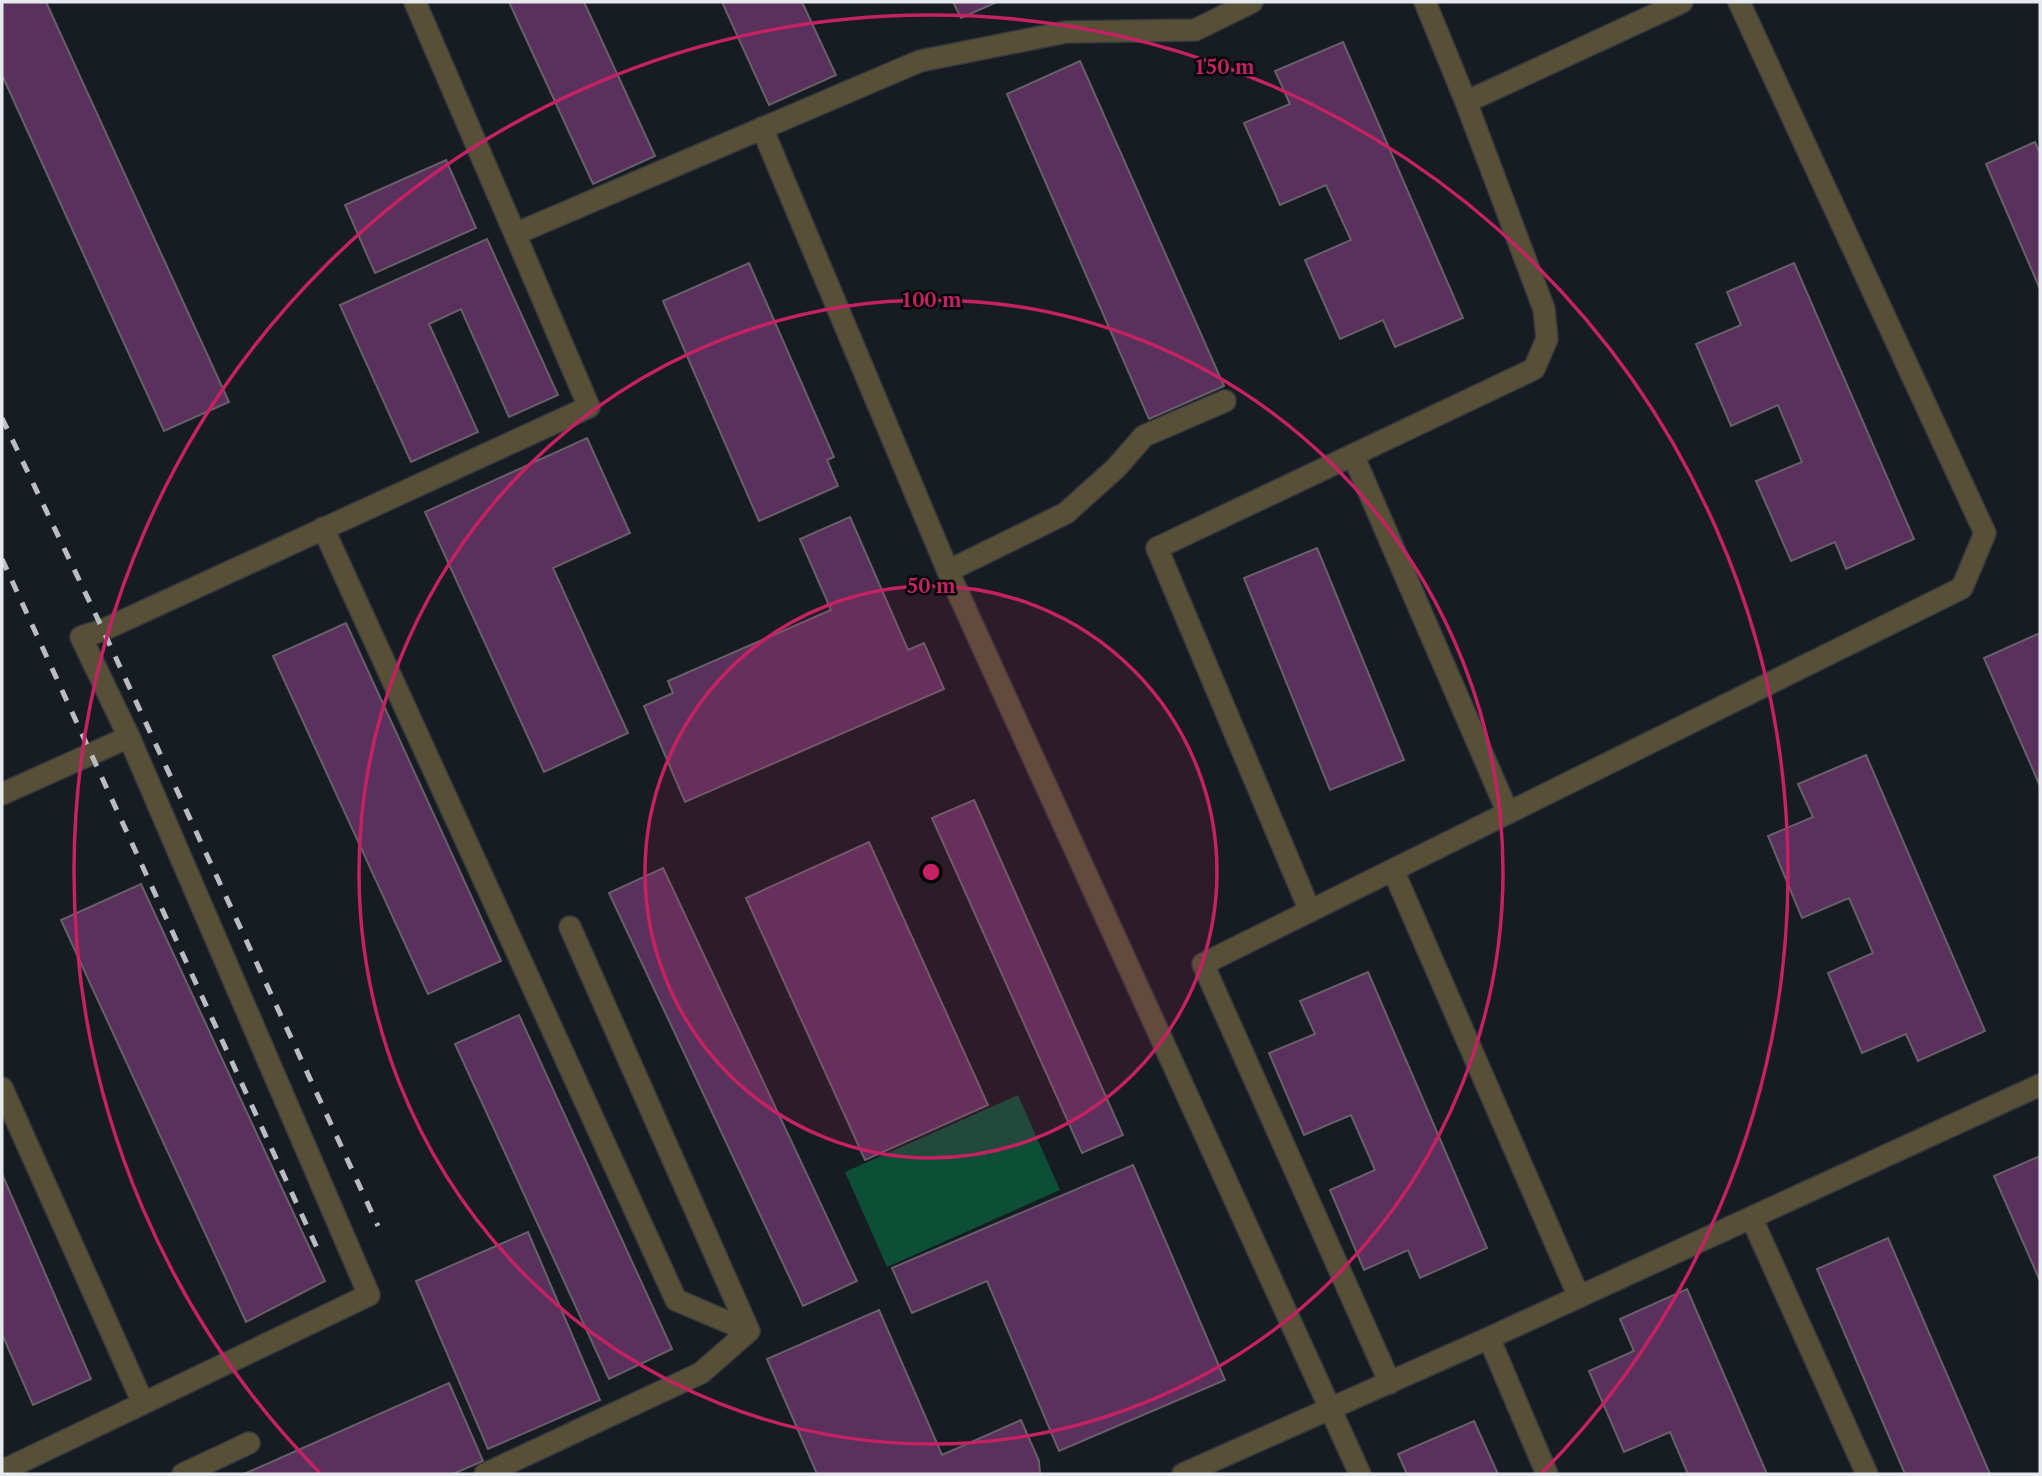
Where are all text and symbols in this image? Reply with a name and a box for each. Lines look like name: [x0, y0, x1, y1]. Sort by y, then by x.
text: 150 m: [1194, 52, 1255, 80]
text: 100 m: [901, 285, 962, 313]
text: 50 m: [907, 571, 956, 599]
centre of rings: [919, 860, 943, 884]

